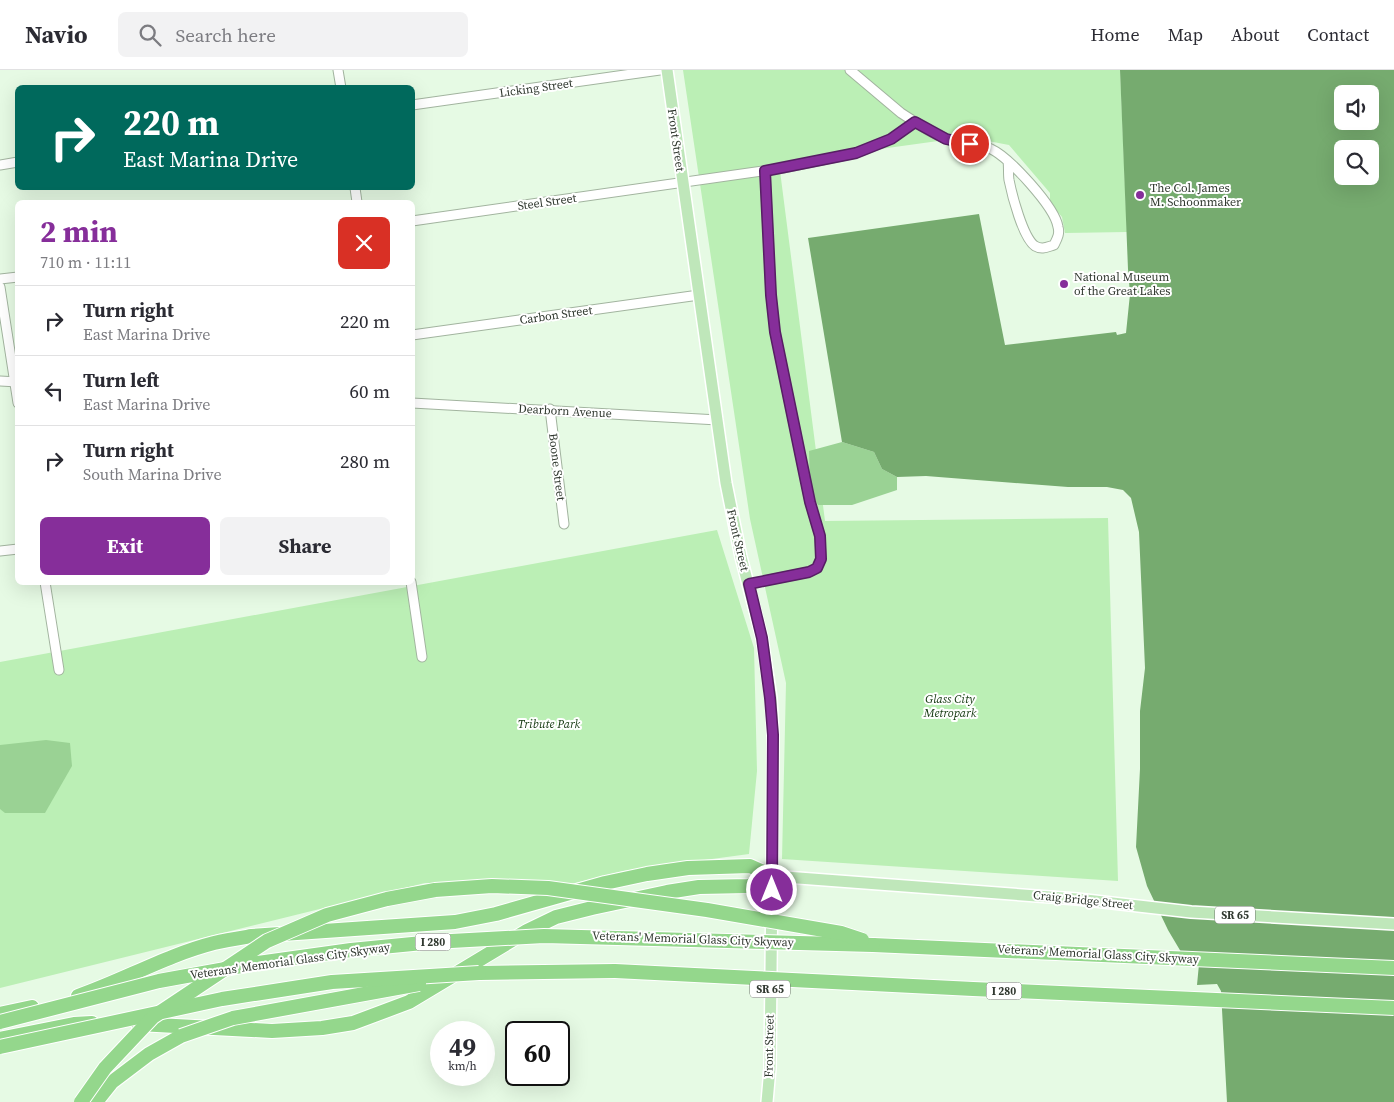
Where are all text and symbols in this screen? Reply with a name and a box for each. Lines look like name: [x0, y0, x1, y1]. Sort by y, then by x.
search box: [118, 12, 468, 57]
text: Navio: [25, 18, 88, 51]
icon: search: [136, 21, 164, 49]
text: Search here: [176, 22, 276, 48]
text: Home: [1091, 22, 1140, 47]
text: Map: [1168, 22, 1203, 47]
text: About: [1231, 22, 1279, 47]
text: Contact: [1307, 22, 1369, 47]
street label: Licking Street: [498, 75, 574, 101]
map controls: [1334, 85, 1379, 185]
button: sound: [1334, 85, 1379, 130]
text: 220 m: [123, 99, 219, 147]
icon: right: [40, 105, 105, 170]
street label: Front Street: [664, 108, 688, 172]
pin: [949, 123, 991, 165]
icon: arrive: [956, 130, 984, 158]
button: search: [1334, 140, 1379, 185]
text: East Marina Drive: [123, 144, 298, 174]
place label: The Col. James M. Schoonmaker: [1150, 180, 1241, 210]
marker: The Col. James M. Schoonmaker: [1134, 189, 1146, 201]
street label: Steel Street: [516, 190, 578, 214]
text: 2 min: [40, 211, 118, 252]
button: close: [338, 217, 390, 269]
text: 710 m · 11:11: [40, 251, 131, 273]
place label: National Museum of the Great Lakes: [1074, 269, 1171, 299]
marker: National Museum of the Great Lakes: [1058, 278, 1070, 290]
text: Turn right: [83, 297, 174, 323]
street label: Carbon Street: [519, 302, 593, 328]
icon: right: [40, 307, 68, 335]
text: 220 m: [340, 308, 390, 334]
text: East Marina Drive: [83, 323, 211, 345]
text: Turn left: [83, 367, 159, 393]
icon: left: [40, 377, 68, 405]
text: 60 m: [349, 378, 390, 404]
text: East Marina Drive: [83, 393, 211, 415]
street label: Dearborn Avenue: [518, 401, 612, 421]
street label: Boone Street: [545, 432, 569, 502]
text: Turn right: [83, 437, 174, 463]
icon: right: [40, 447, 68, 475]
text: 280 m: [340, 448, 390, 474]
text: South Marina Drive: [83, 463, 222, 485]
street label: Front Street: [723, 507, 753, 573]
button: Exit: [40, 517, 210, 575]
button: Share: [220, 517, 390, 575]
park label: Glass City Metropark: [923, 691, 977, 721]
park label: Tribute Park: [518, 716, 581, 732]
position arrow: [745, 863, 797, 915]
street label: Craig Bridge Street: [1032, 887, 1134, 913]
road number: SR 65: [1215, 906, 1255, 924]
street label: Veterans' Memorial Glass City Skyway: [592, 927, 795, 951]
road number: I 280: [416, 934, 450, 950]
street label: Veterans' Memorial Glass City Skyway: [189, 939, 392, 983]
street label: Veterans' Memorial Glass City Skyway: [997, 941, 1200, 967]
road number: SR 65: [750, 981, 790, 998]
road number: I 280: [986, 982, 1022, 999]
street label: Front Street: [760, 1014, 778, 1078]
speed limit sign: 60: [505, 1021, 570, 1086]
text: 49: [449, 1030, 476, 1064]
text: km/h: [448, 1058, 477, 1074]

